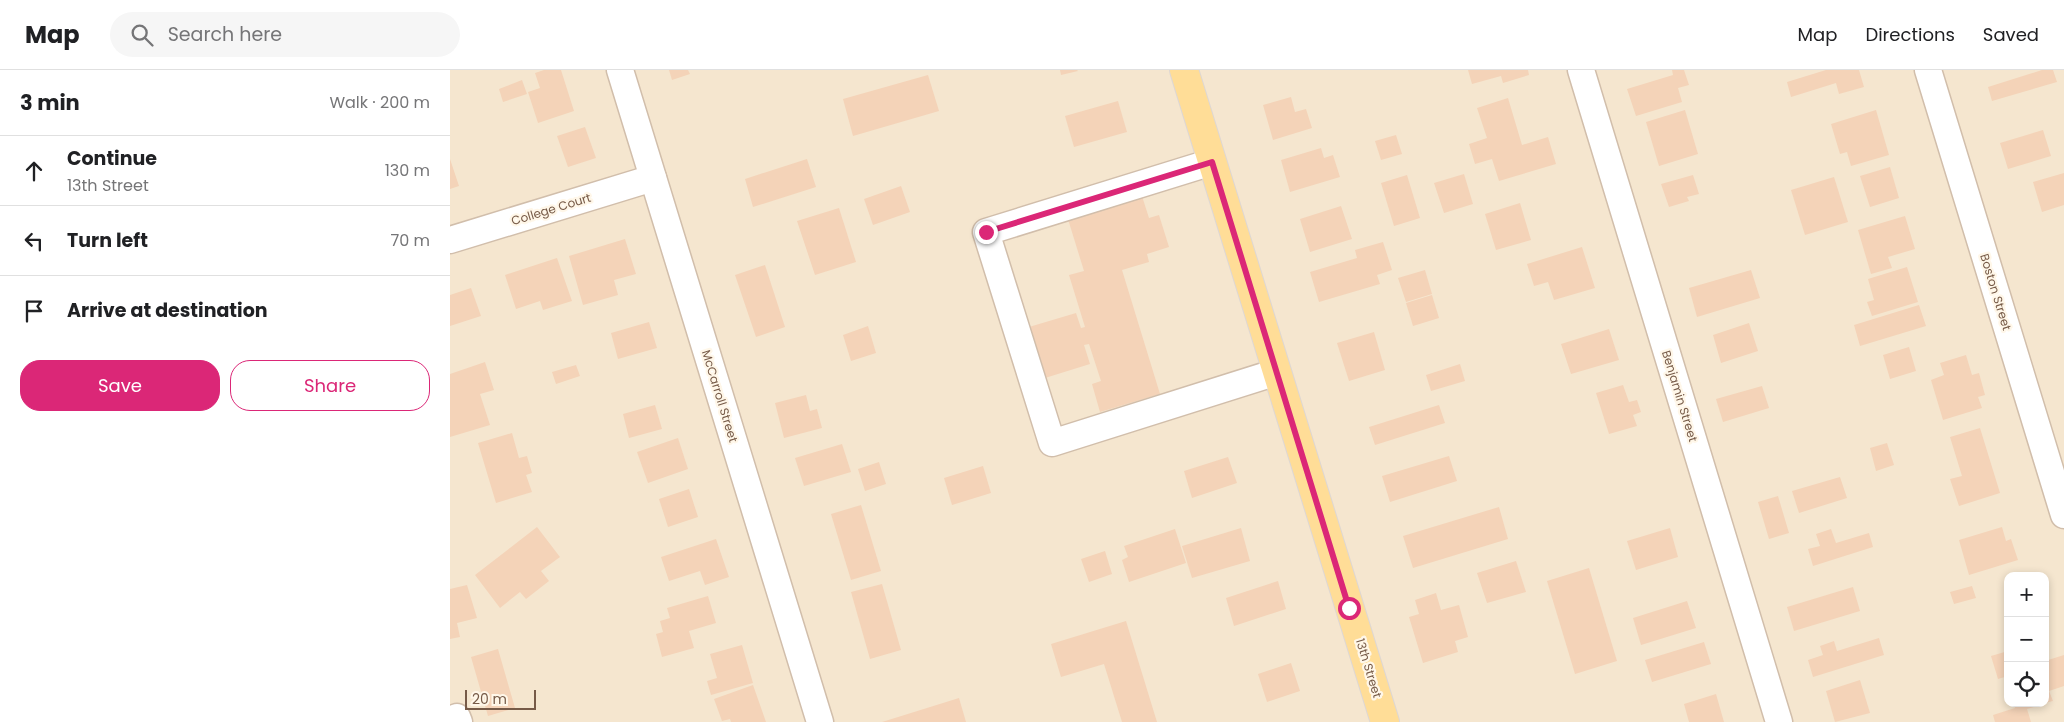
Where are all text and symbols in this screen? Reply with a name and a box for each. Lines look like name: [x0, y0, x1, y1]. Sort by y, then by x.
search box: [110, 12, 460, 57]
text: Map: [25, 18, 80, 51]
icon: search: [128, 21, 156, 49]
text: Search here: [168, 21, 282, 48]
text: Map: [1798, 22, 1837, 47]
text: Directions: [1865, 22, 1955, 47]
text: Saved: [1983, 22, 2039, 47]
text: 3 min: [20, 88, 80, 117]
text: Walk · 200 m: [329, 91, 430, 114]
text: Continue: [67, 145, 157, 172]
icon: ahead: [20, 157, 48, 185]
text: 130 m: [385, 159, 430, 182]
text: 13th Street: [67, 174, 149, 197]
street label: College Court: [509, 189, 593, 229]
route end: [975, 221, 998, 244]
icon: left: [20, 227, 48, 255]
text: Turn left: [67, 227, 148, 254]
text: 70 m: [390, 229, 430, 252]
street label: Boston Street: [1976, 252, 2016, 332]
icon: arrive: [20, 297, 48, 325]
text: Arrive at destination: [67, 297, 268, 324]
street label: McCarroll Street: [698, 348, 742, 444]
street label: Benjamin Street: [1658, 348, 1702, 444]
button: Save: [20, 360, 220, 411]
button: Share: [230, 360, 430, 411]
map controls: [2004, 572, 2049, 707]
button: +: [2004, 572, 2049, 617]
route start: [1338, 597, 1361, 620]
button: −: [2004, 617, 2049, 662]
street label: 13th Street: [1352, 636, 1386, 700]
button: locate: [2004, 662, 2049, 707]
scale bar: [465, 687, 536, 710]
text: 20 m: [472, 689, 507, 709]

